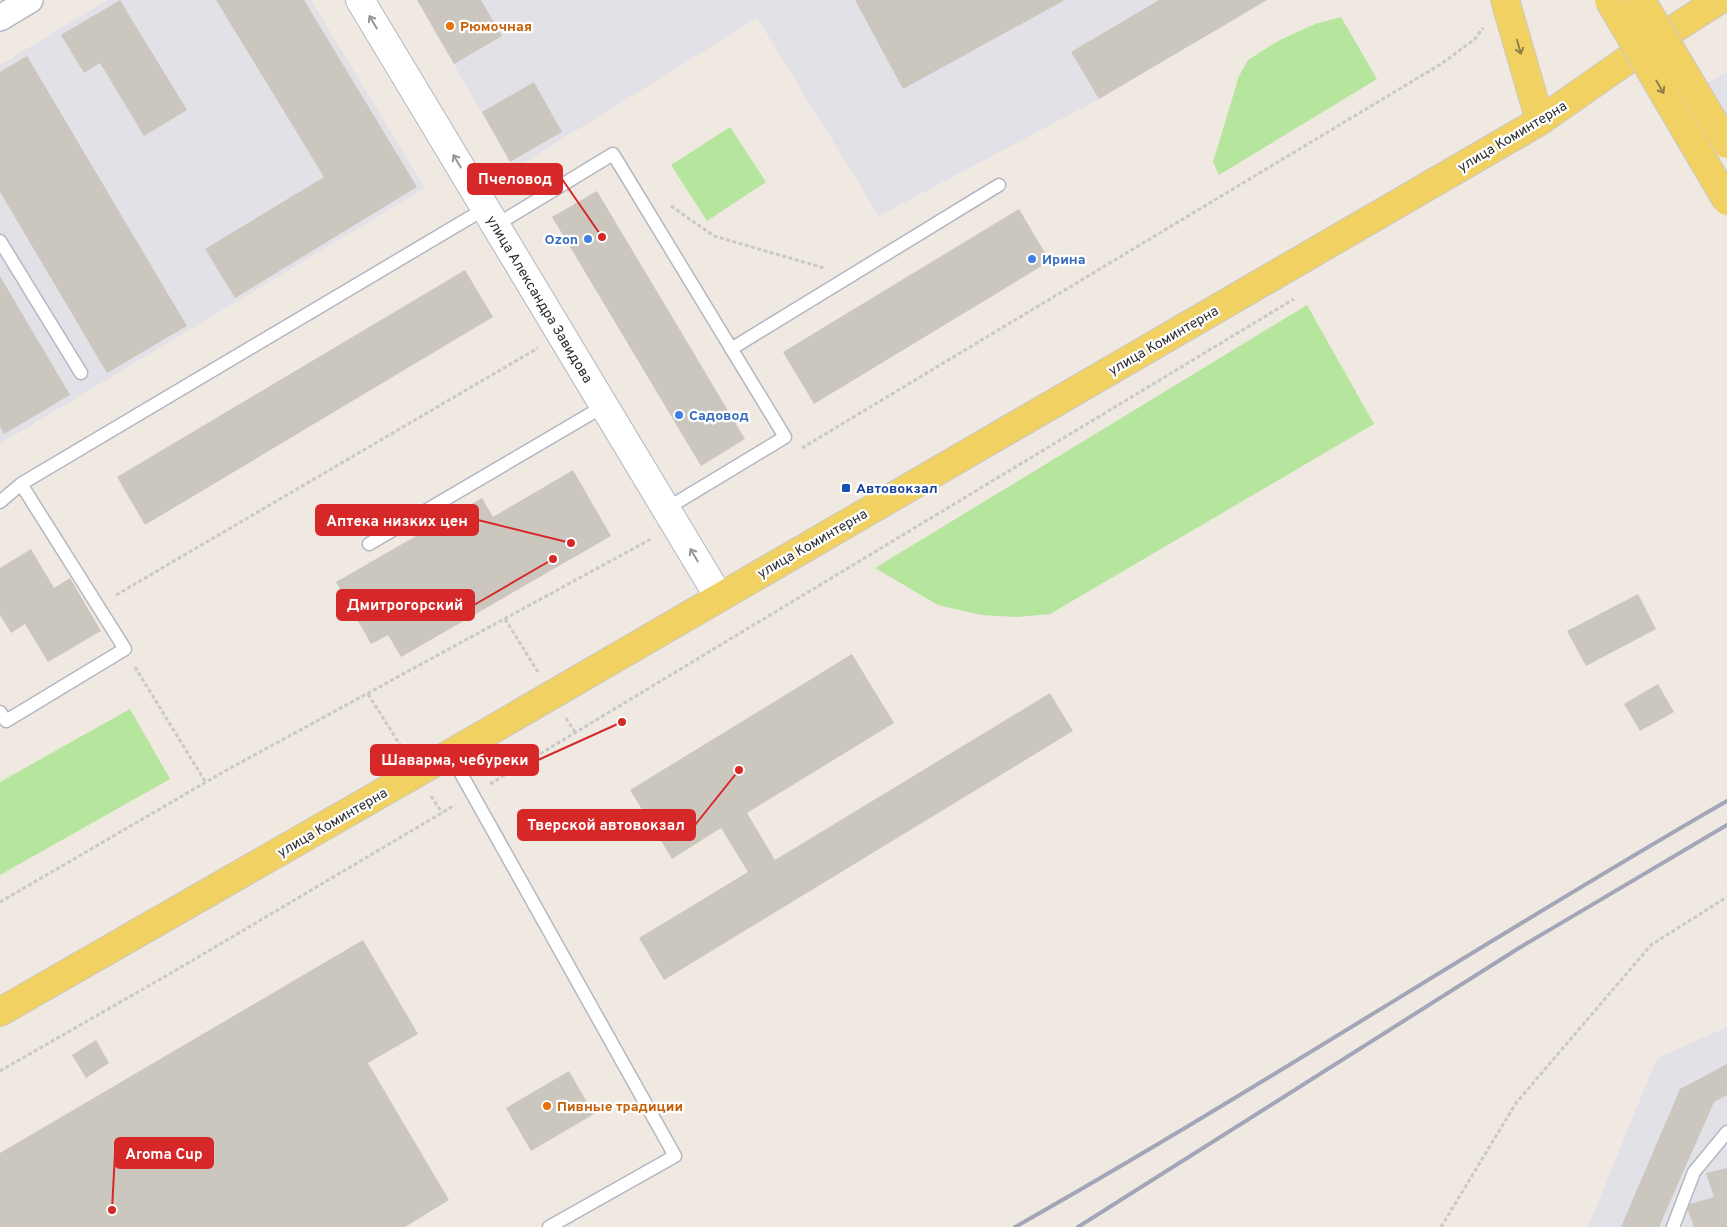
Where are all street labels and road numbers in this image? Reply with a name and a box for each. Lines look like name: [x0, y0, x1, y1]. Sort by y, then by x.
street label: улица Коминтерна: [1455, 98, 1570, 177]
street label: улица Александра Завидова: [482, 213, 596, 387]
street label: улица Коминтерна: [1106, 303, 1222, 380]
street label: улица Коминтерна: [755, 506, 871, 583]
street label: улица Коминтерна: [275, 785, 391, 862]

